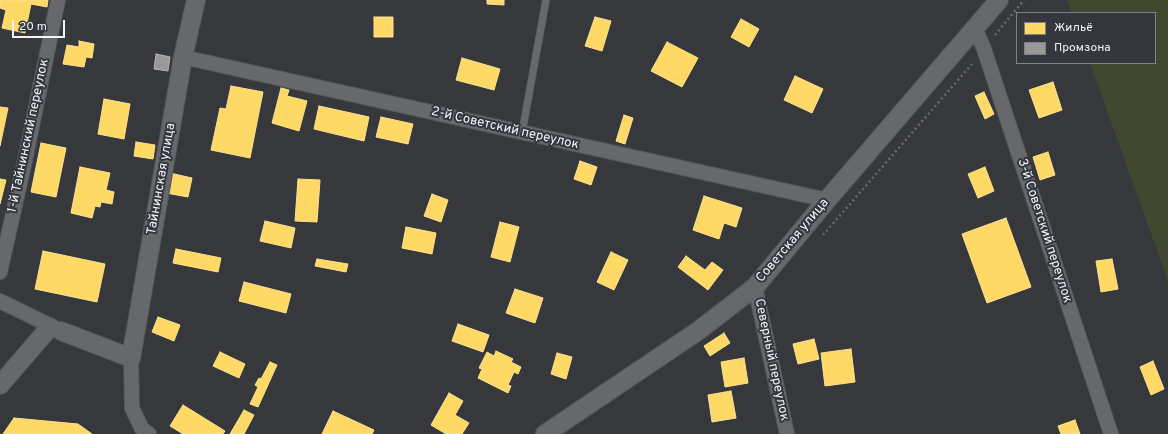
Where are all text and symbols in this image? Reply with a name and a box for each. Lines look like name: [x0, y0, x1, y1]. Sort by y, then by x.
scale bar: [14, 12, 67, 38]
legend: [1016, 12, 1156, 64]
text: 20 m: [19, 19, 47, 35]
text: Жильё: [1054, 20, 1093, 36]
text: Промзона: [1054, 40, 1111, 56]
street label: 1-й Тайнинский переулок: [5, 58, 53, 214]
street label: 2-й Советский переулок: [430, 104, 580, 154]
street label: Тайнинская улица: [144, 122, 180, 236]
street label: 3-й Советский переулок: [1013, 157, 1075, 305]
street label: Советская улица: [753, 196, 833, 286]
street label: Северный переулок: [750, 297, 792, 423]

